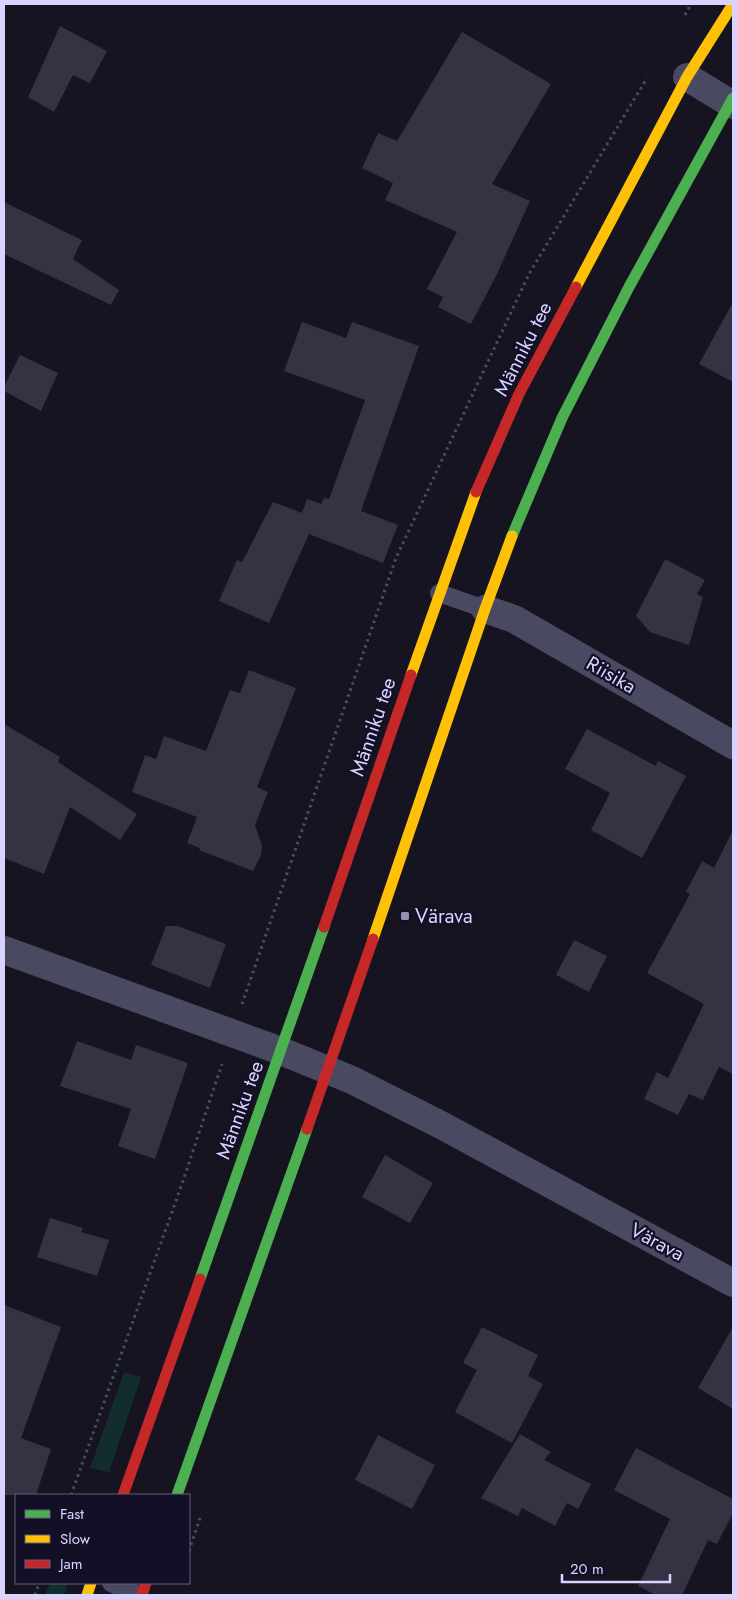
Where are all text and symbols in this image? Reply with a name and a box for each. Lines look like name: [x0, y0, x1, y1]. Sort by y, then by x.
street label: Männiku tee: [487, 297, 559, 401]
street label: Riisika: [581, 649, 641, 701]
street label: Männiku tee: [343, 674, 403, 780]
place label: Värava: [415, 902, 473, 931]
marker: Värava: [399, 910, 411, 922]
street label: Männiku tee: [209, 1057, 271, 1163]
street label: Värava: [625, 1216, 689, 1268]
legend: [15, 1494, 190, 1584]
text: Fast: [60, 1503, 84, 1525]
text: Slow: [60, 1528, 91, 1550]
scale bar: [562, 1552, 670, 1584]
text: Jam: [58, 1553, 83, 1575]
text: 20 m: [570, 1558, 604, 1580]

